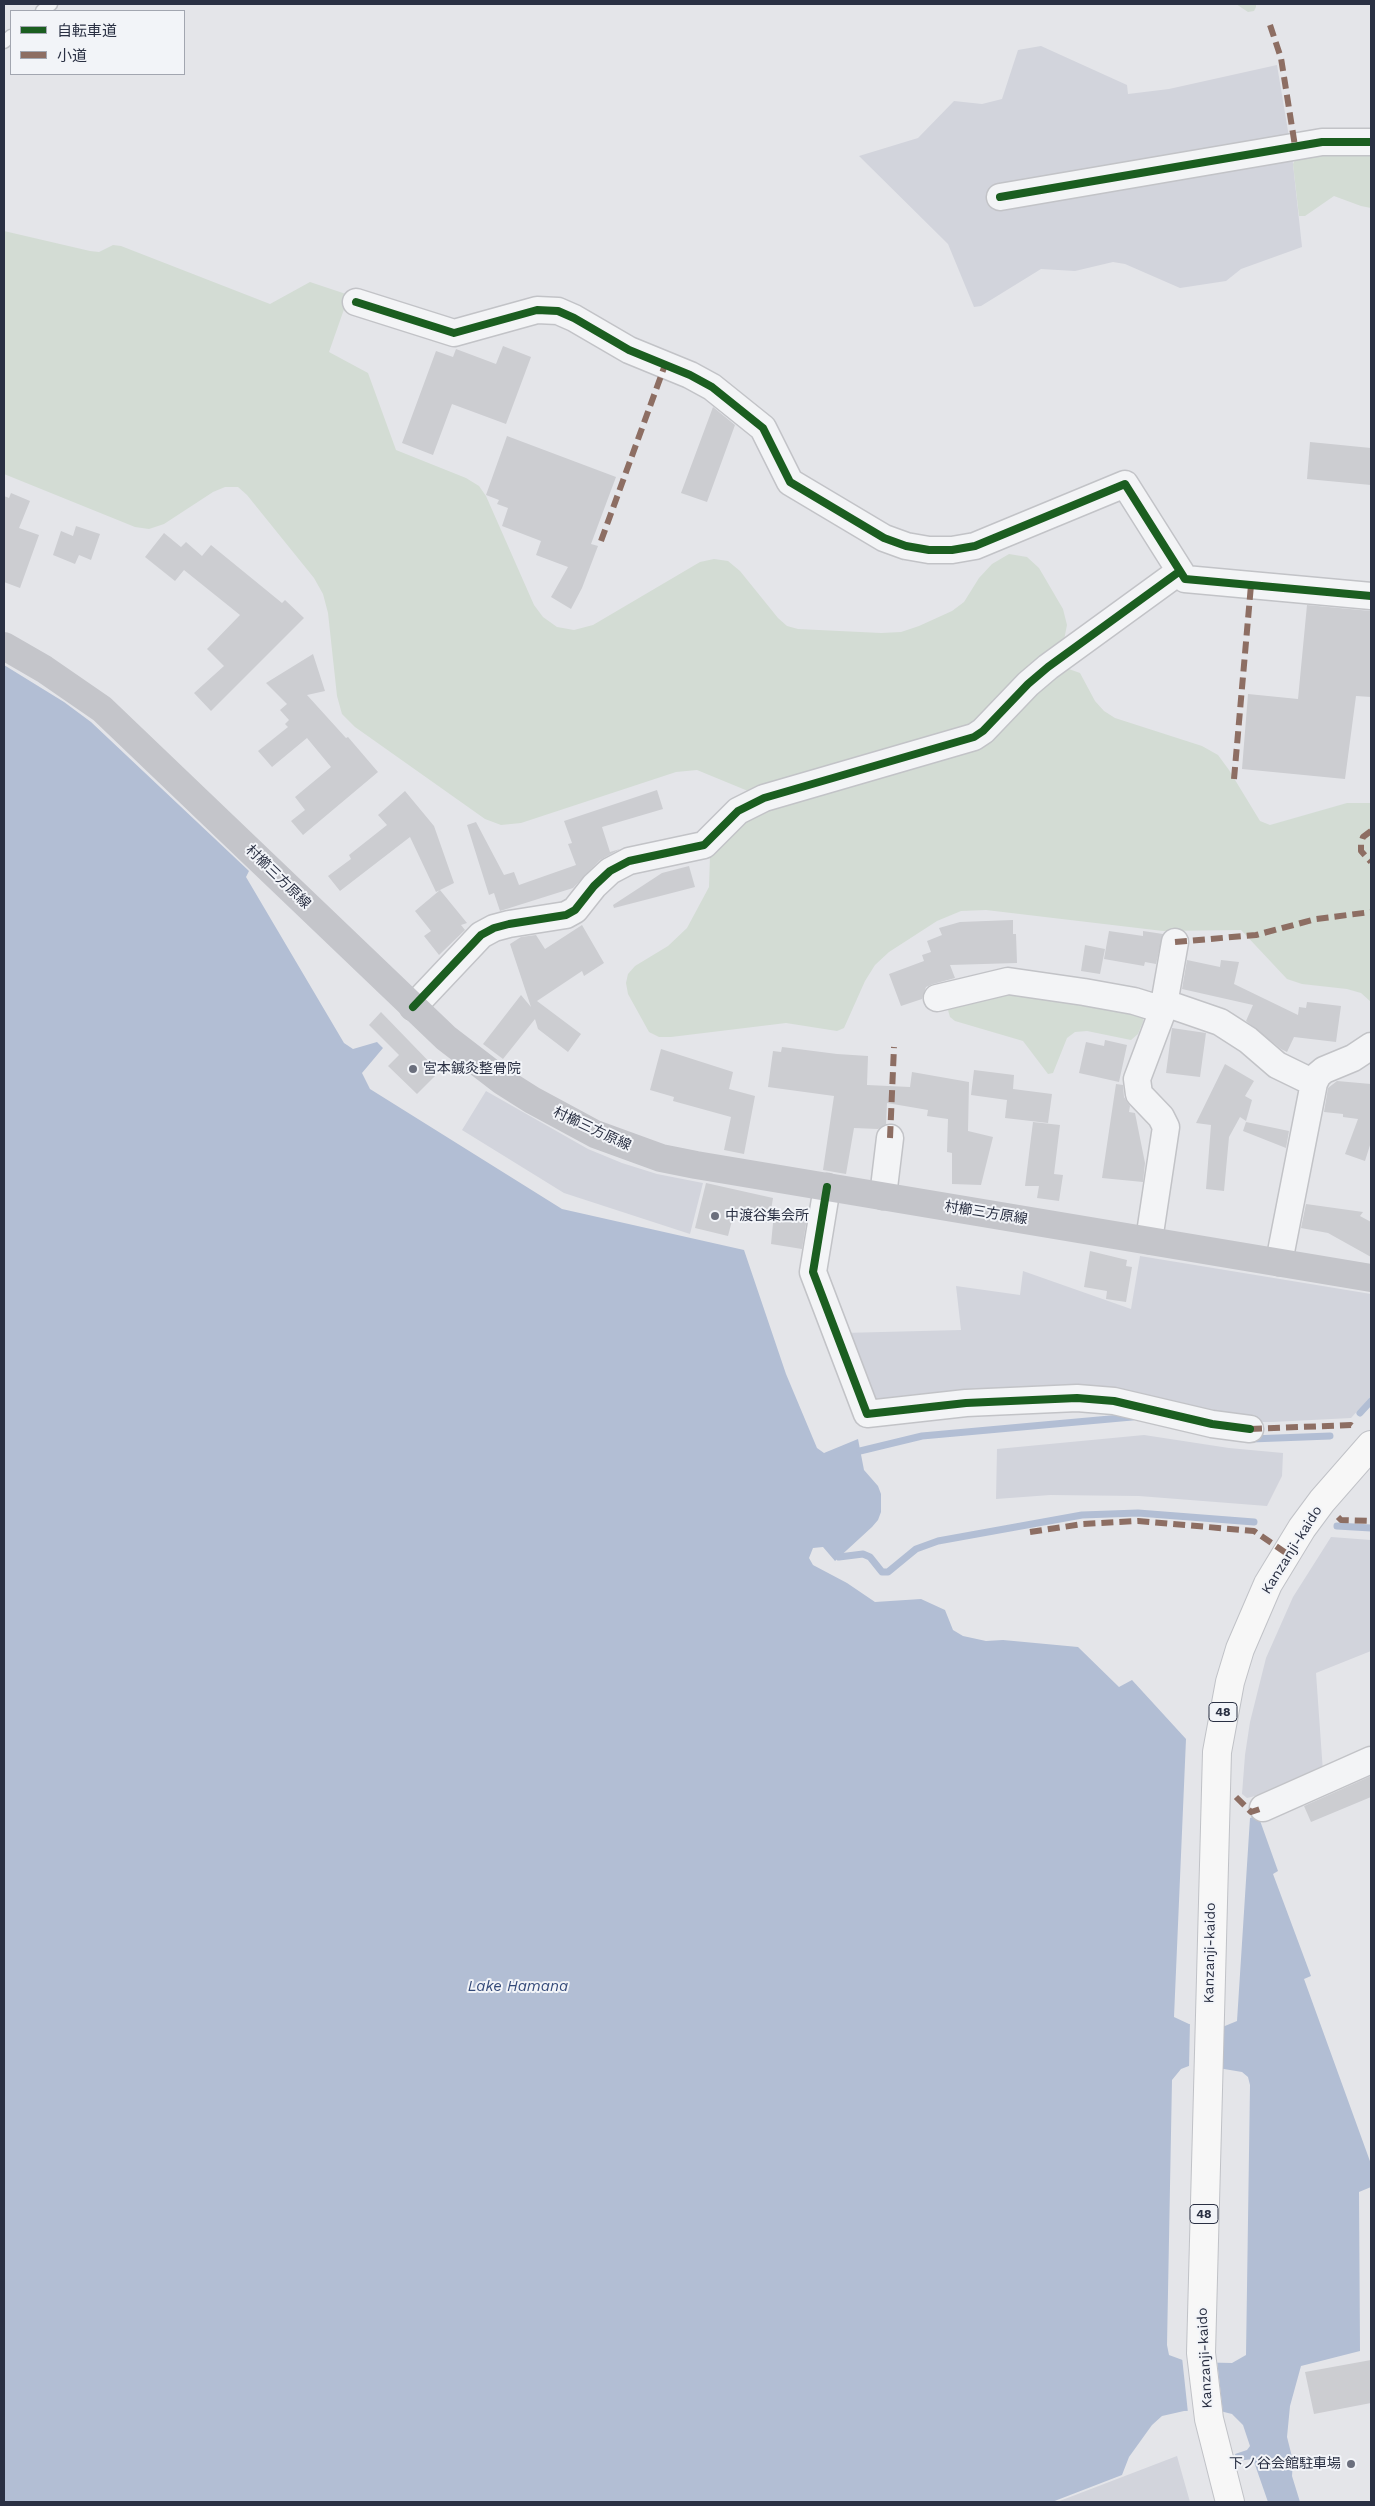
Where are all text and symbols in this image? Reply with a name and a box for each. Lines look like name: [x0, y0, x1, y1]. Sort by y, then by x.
legend: [10, 10, 185, 75]
text: 自転車道: [57, 22, 117, 40]
text: 小道: [57, 47, 87, 65]
street label: 村櫛三方原線: [242, 842, 314, 912]
place label: 宮本鍼灸整骨院: [423, 1061, 521, 1077]
marker: 宮本鍼灸整骨院: [407, 1063, 419, 1075]
street label: 村櫛三方原線: [550, 1104, 634, 1154]
street label: 村櫛三方原線: [943, 1198, 1029, 1228]
place label: 中渡谷集会所: [725, 1208, 809, 1224]
marker: 中渡谷集会所: [709, 1210, 721, 1222]
street label: Kanzanji-kaido: [1258, 1503, 1326, 1597]
road number: 48: [1209, 1702, 1237, 1721]
street label: Kanzanji-kaido: [1201, 1902, 1219, 2004]
water label: Lake Hamana: [468, 1978, 568, 1996]
road number: 48: [1190, 2204, 1218, 2224]
street label: Kanzanji-kaido: [1194, 2307, 1216, 2409]
place label: 下ノ谷会館駐車場: [1229, 2456, 1341, 2472]
marker: 下ノ谷会館駐車場: [1345, 2458, 1357, 2470]

